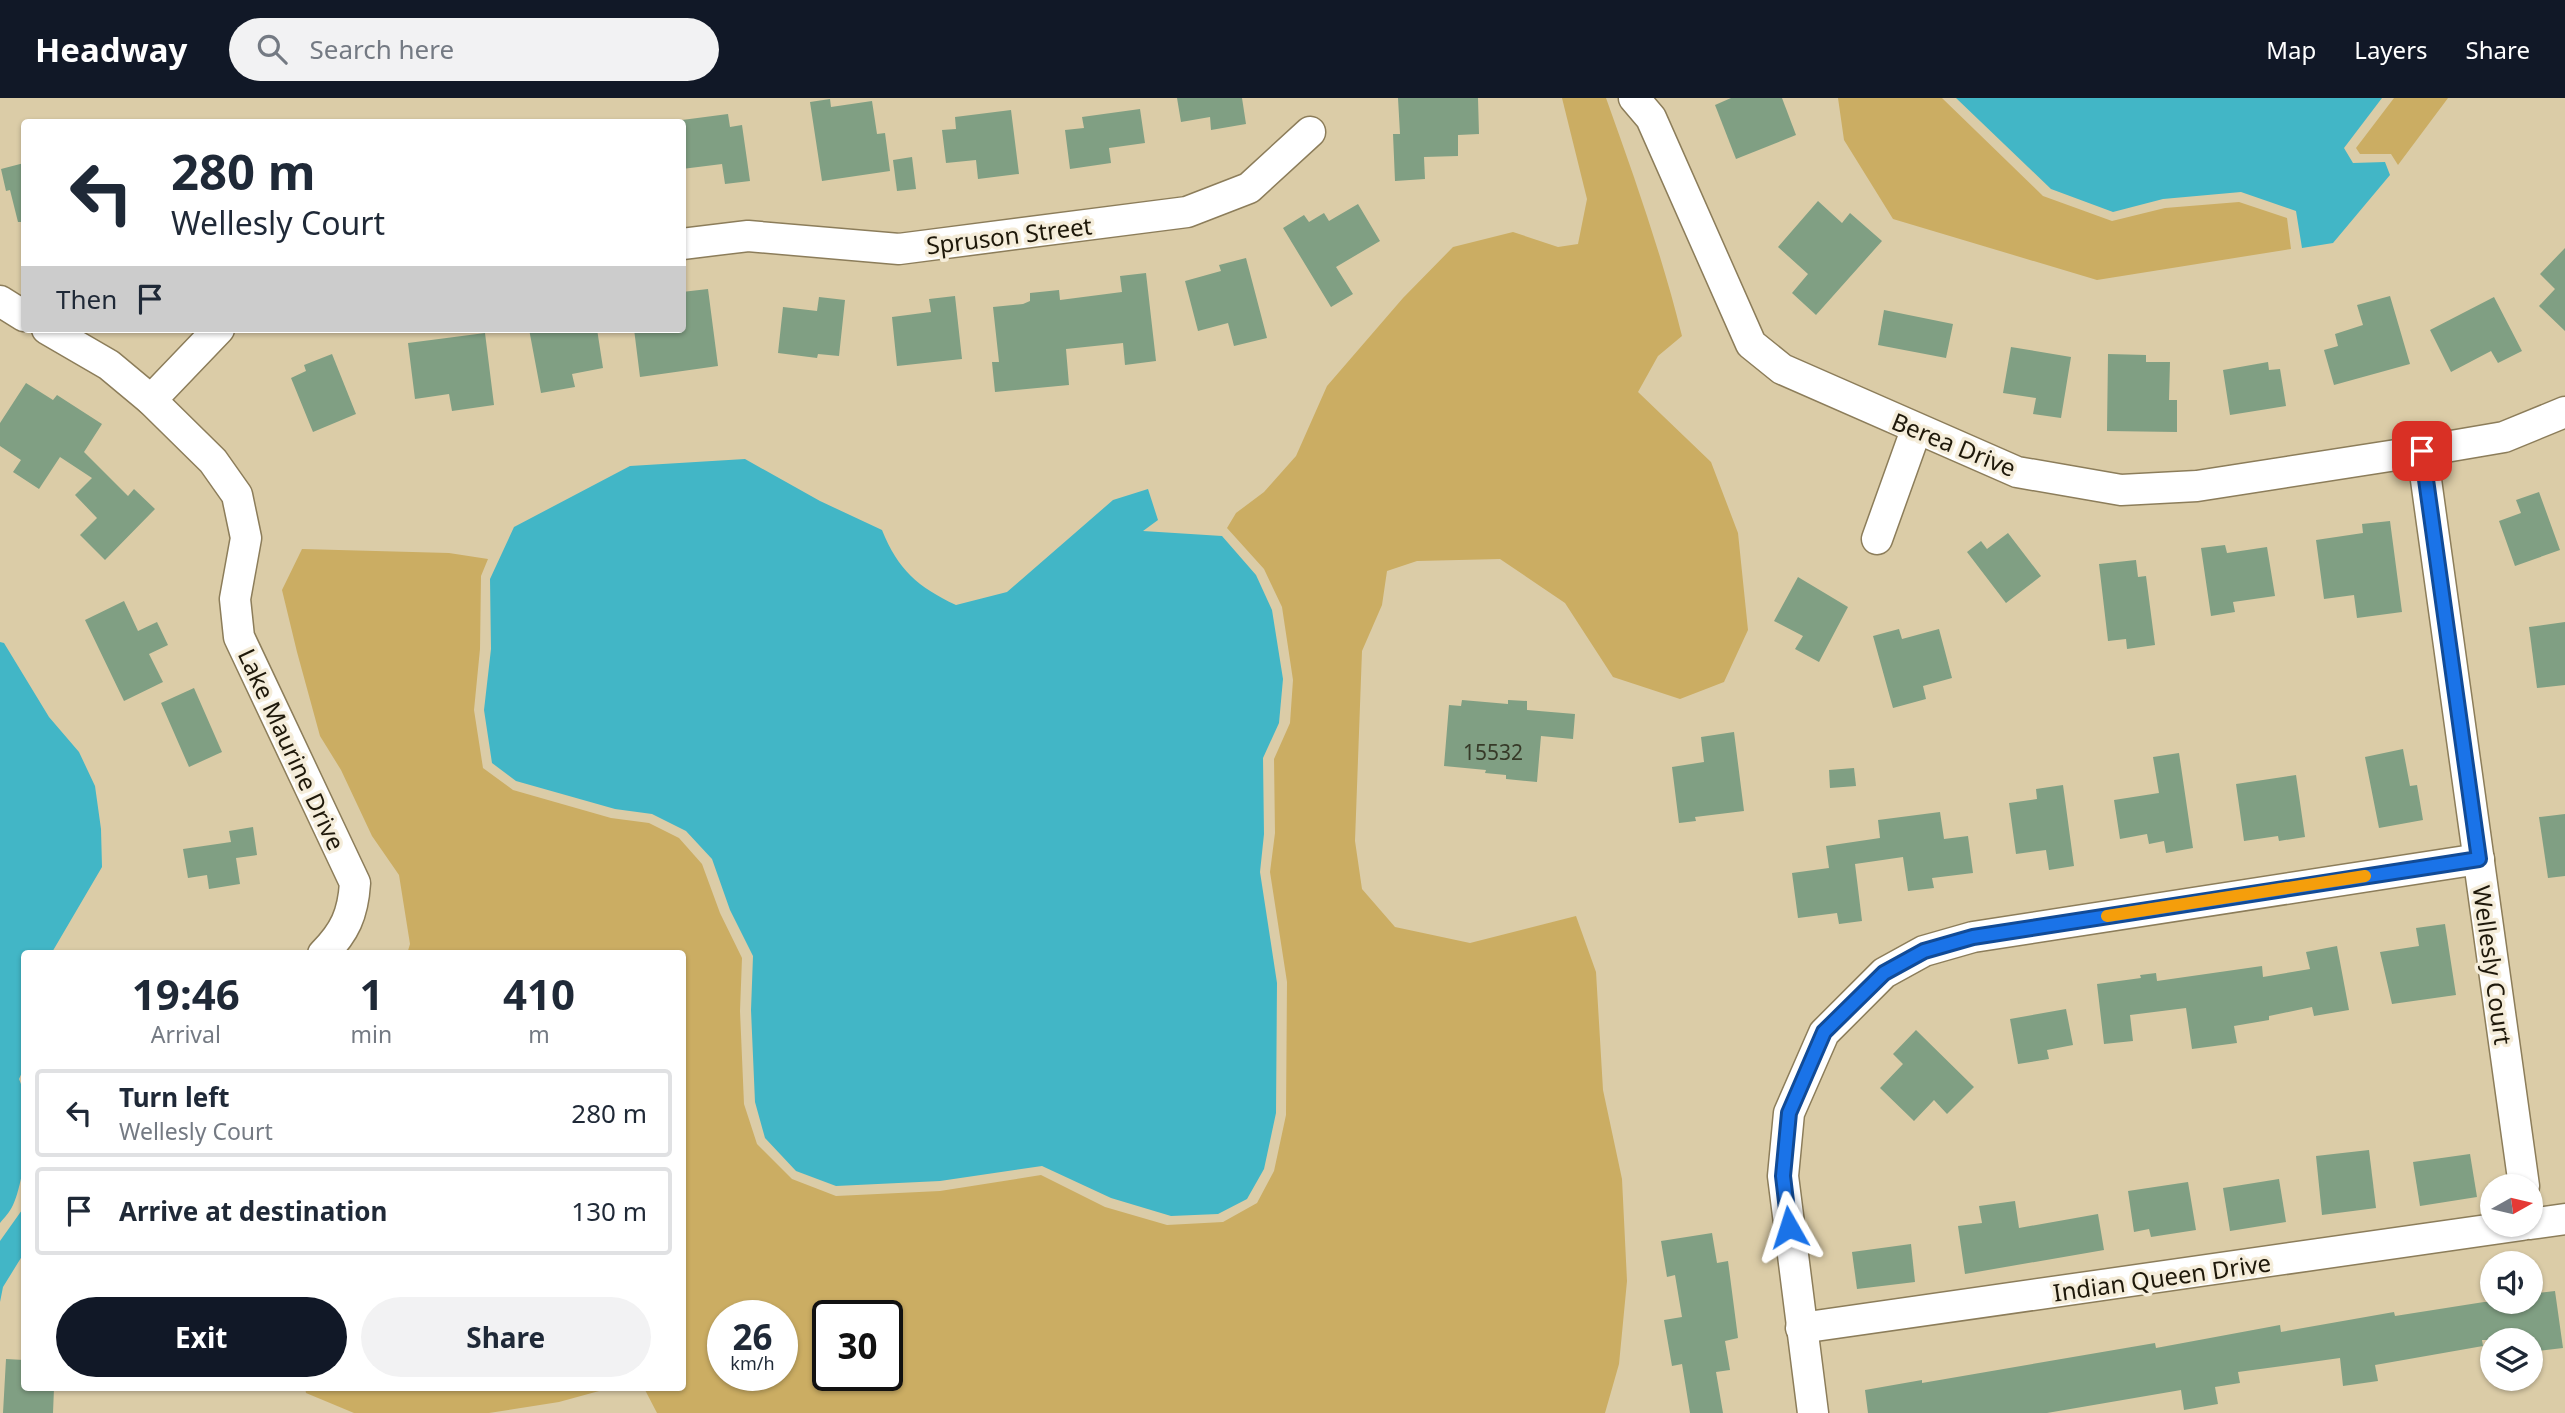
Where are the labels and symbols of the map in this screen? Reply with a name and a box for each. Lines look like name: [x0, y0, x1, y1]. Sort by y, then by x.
street label: Spruson Street: [924, 208, 1094, 262]
street label: Berea Drive: [1887, 404, 2021, 484]
pin: [2392, 421, 2452, 481]
street label: Lake Maurine Drive: [231, 643, 353, 855]
house number: 15532: [1463, 738, 1523, 766]
street label: Wellesly Court: [2465, 883, 2521, 1047]
north arrow: [2480, 1174, 2543, 1237]
position arrow: [1752, 1190, 1826, 1264]
street label: Indian Queen Drive: [2051, 1245, 2273, 1309]
speed limit sign: 30: [812, 1300, 903, 1391]

